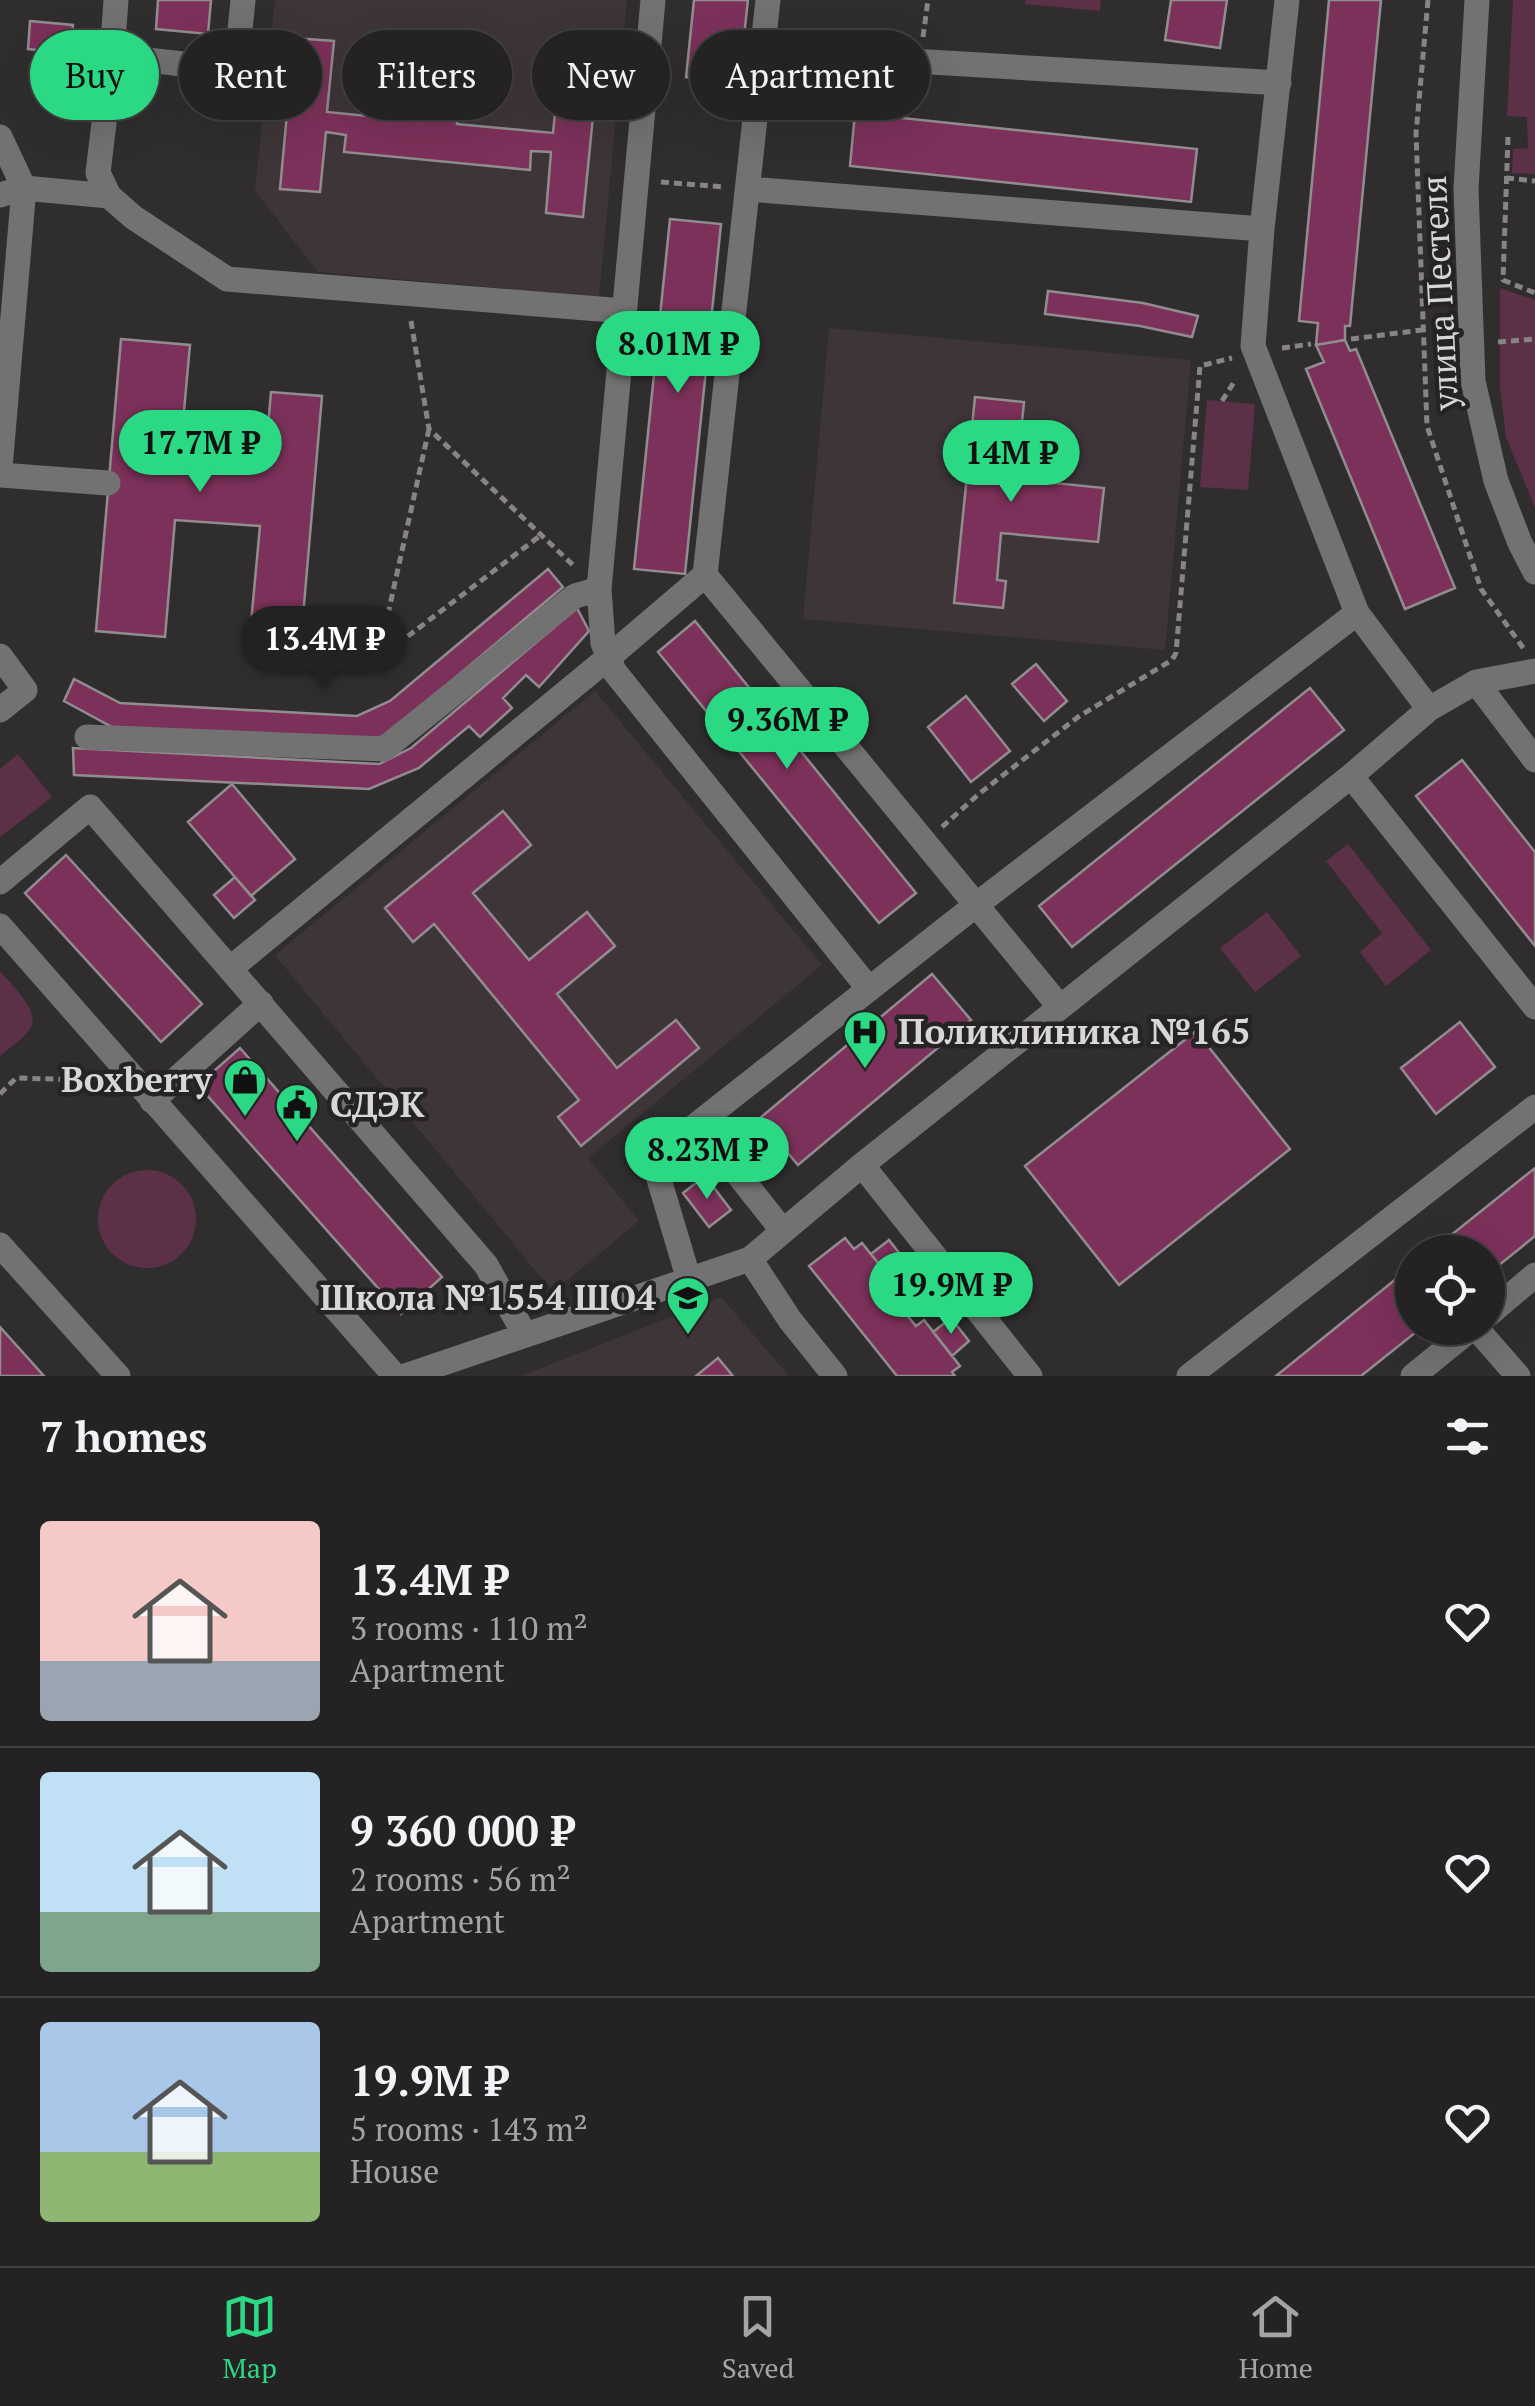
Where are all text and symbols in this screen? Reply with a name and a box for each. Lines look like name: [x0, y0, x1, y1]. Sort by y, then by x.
chip: Buy: [30, 30, 159, 120]
chip: Rent: [179, 30, 322, 120]
chip: Filters: [342, 30, 512, 120]
chip: New: [532, 30, 670, 120]
chip: Apartment: [690, 30, 930, 120]
street label: улица Пестеля: [1410, 174, 1468, 413]
pin: 8.01M ₽: [586, 311, 770, 396]
text: 8.01M ₽: [618, 322, 738, 364]
pin: 17.7M ₽: [108, 410, 292, 495]
pin: 14M ₽: [941, 420, 1081, 505]
text: 17.7M ₽: [141, 421, 259, 463]
text: 14M ₽: [965, 431, 1057, 473]
pin: 13.4M ₽: [232, 606, 416, 691]
text: 13.4M ₽: [264, 617, 384, 659]
pin: 9.36M ₽: [695, 687, 879, 772]
text: 9.36M ₽: [727, 698, 847, 740]
place label: Поликлиника №165: [898, 1008, 1251, 1054]
hospital icon: Поликлиника №165: [842, 1009, 888, 1070]
place label: Boxberry: [61, 1056, 213, 1102]
shop icon: Boxberry: [222, 1057, 268, 1118]
place label: СДЭК: [330, 1081, 425, 1127]
public building icon: СДЭК: [274, 1082, 320, 1143]
pin: 8.23M ₽: [615, 1117, 799, 1202]
text: 8.23M ₽: [647, 1128, 767, 1170]
map controls: [1395, 1235, 1505, 1345]
button: locate: [1395, 1235, 1505, 1345]
pin: 19.9M ₽: [859, 1252, 1043, 1337]
text: 19.9M ₽: [891, 1263, 1011, 1305]
place label: Школа №1554 ШО4: [320, 1274, 656, 1320]
school or university icon: Школа №1554 ШО4: [665, 1275, 711, 1336]
text: 7 homes: [40, 1408, 207, 1464]
icon: filters: [1440, 1409, 1495, 1464]
text: 13.4M ₽: [350, 1551, 508, 1607]
icon: home: [120, 1561, 240, 1681]
icon: heart: [1440, 1594, 1495, 1649]
text: 3 rooms · 110 m²: [350, 1607, 588, 1649]
text: Apartment: [350, 1649, 505, 1691]
text: 9 360 000 ₽: [350, 1802, 574, 1858]
icon: home: [120, 1812, 240, 1932]
icon: heart: [1440, 1845, 1495, 1900]
text: 2 rooms · 56 m²: [350, 1858, 571, 1900]
text: Apartment: [350, 1900, 505, 1942]
text: 19.9M ₽: [350, 2052, 508, 2108]
icon: home: [120, 2062, 240, 2182]
icon: heart: [1440, 2095, 1495, 2150]
text: 5 rooms · 143 m²: [350, 2108, 588, 2150]
text: House: [350, 2150, 439, 2192]
tab: Map: [222, 2289, 277, 2386]
tab: Saved: [722, 2289, 794, 2386]
tab: Home: [1239, 2289, 1313, 2386]

